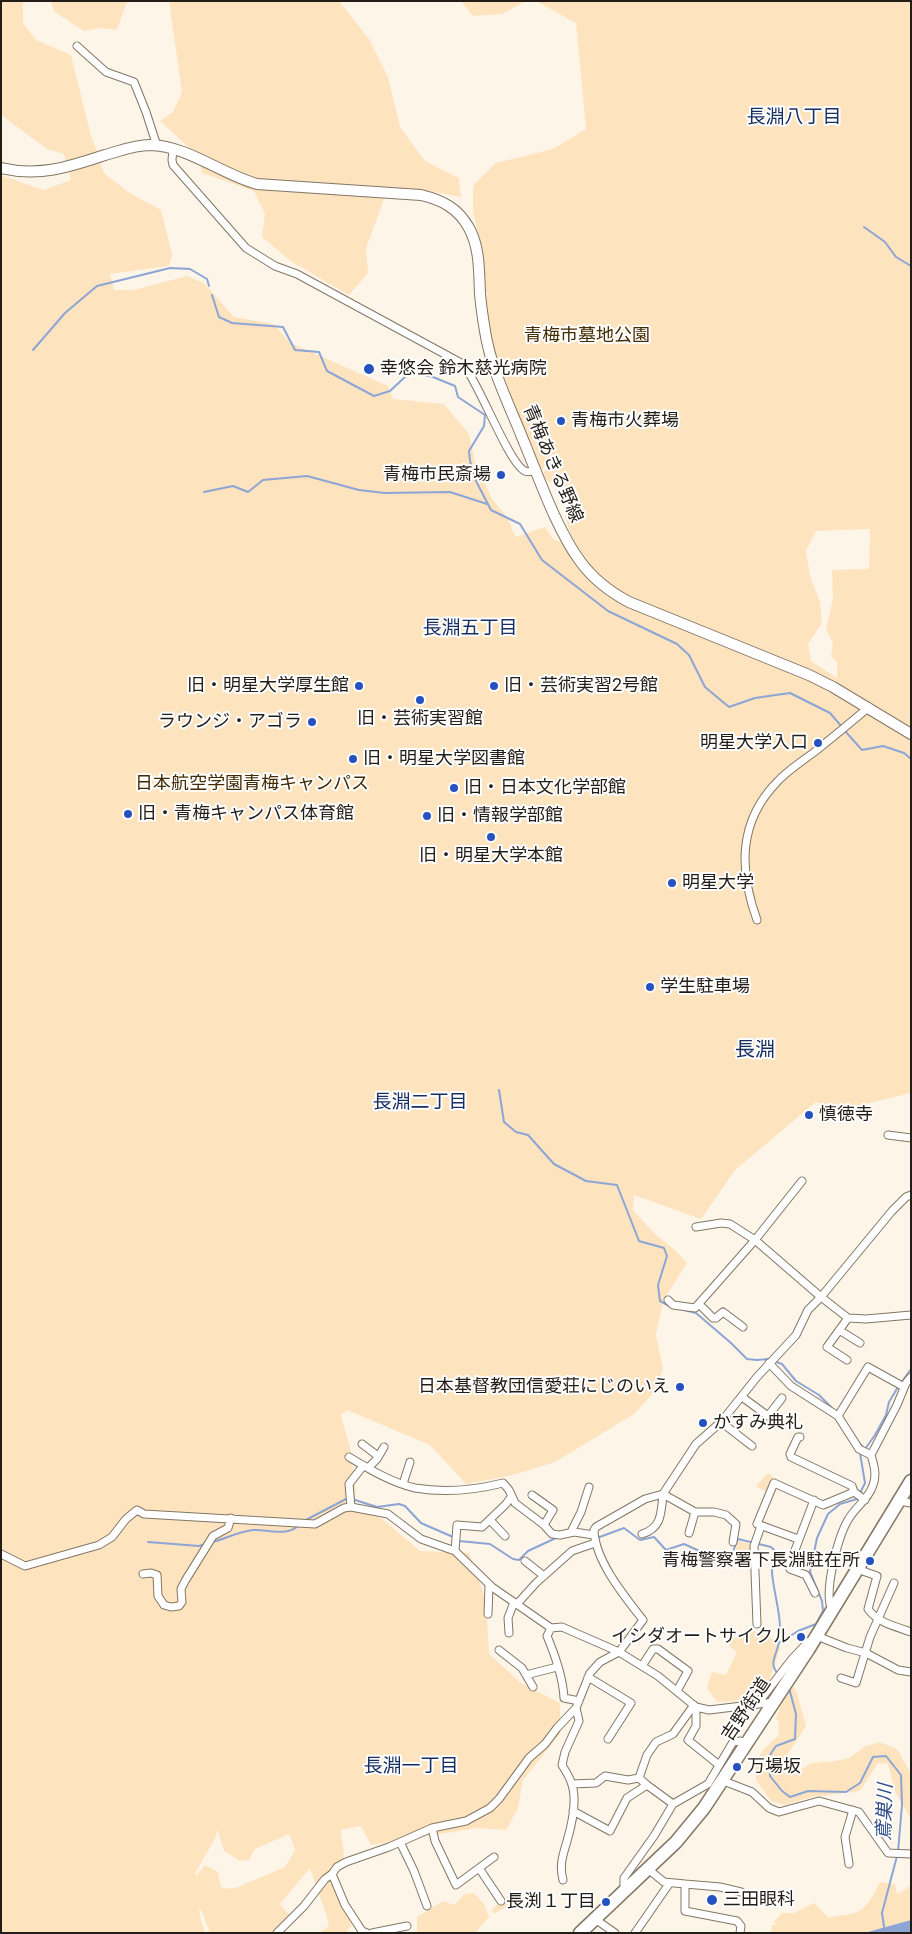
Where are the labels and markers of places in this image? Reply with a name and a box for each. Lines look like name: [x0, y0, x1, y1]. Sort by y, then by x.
place label: 幸悠会 鈴木慈光病院: [380, 358, 546, 380]
marker: 幸悠会 鈴木慈光病院: [362, 362, 376, 376]
place label: 青梅市火葬場: [571, 410, 679, 432]
marker: 青梅市火葬場: [555, 415, 567, 427]
place label: 青梅市民斎場: [383, 464, 491, 486]
marker: 青梅市民斎場: [495, 469, 507, 481]
place label: 旧・明星大学厚生館: [187, 675, 349, 697]
place label: 旧・芸術実習2号館: [504, 675, 658, 697]
marker: 旧・明星大学厚生館: [353, 680, 365, 692]
marker: 旧・芸術実習2号館: [488, 680, 500, 692]
marker: 旧・芸術実習館: [414, 694, 426, 706]
place label: 旧・芸術実習館: [357, 708, 483, 730]
place label: ラウンジ・アゴラ: [158, 711, 302, 733]
marker: ラウンジ・アゴラ: [306, 716, 318, 728]
place label: 明星大学入口: [700, 732, 808, 754]
marker: 明星大学入口: [812, 737, 824, 749]
place label: 旧・明星大学図書館: [363, 748, 525, 770]
marker: 旧・明星大学図書館: [347, 753, 359, 765]
place label: 旧・日本文化学部館: [464, 777, 626, 799]
marker: 旧・日本文化学部館: [448, 782, 460, 794]
place label: 旧・青梅キャンパス体育館: [138, 803, 354, 825]
place label: 旧・情報学部館: [437, 805, 563, 827]
marker: 旧・青梅キャンパス体育館: [122, 808, 134, 820]
marker: 旧・情報学部館: [421, 810, 433, 822]
marker: 旧・明星大学本館: [485, 831, 497, 843]
place label: 旧・明星大学本館: [419, 845, 563, 867]
place label: 明星大学: [682, 872, 754, 894]
marker: 明星大学: [666, 877, 678, 889]
place label: 学生駐車場: [660, 976, 750, 998]
marker: 学生駐車場: [644, 981, 656, 993]
place label: 慎徳寺: [819, 1104, 873, 1126]
marker: 慎徳寺: [803, 1109, 815, 1121]
place label: 日本基督教団信愛荘にじのいえ: [418, 1376, 670, 1398]
marker: 日本基督教団信愛荘にじのいえ: [674, 1381, 686, 1393]
place label: かすみ典礼: [713, 1412, 803, 1434]
marker: かすみ典礼: [697, 1417, 709, 1429]
place label: 青梅警察署下長淵駐在所: [662, 1550, 860, 1572]
marker: 青梅警察署下長淵駐在所: [864, 1555, 876, 1567]
place label: イシダオートサイクル: [611, 1626, 791, 1648]
marker: イシダオートサイクル: [795, 1631, 807, 1643]
place label: 万場坂: [747, 1756, 801, 1778]
marker: 万場坂: [731, 1761, 743, 1773]
place label: 三田眼科: [723, 1889, 795, 1911]
place label: 長渕１丁目: [506, 1891, 596, 1913]
marker: 三田眼科: [705, 1893, 719, 1907]
marker: 長渕１丁目: [600, 1896, 612, 1908]

